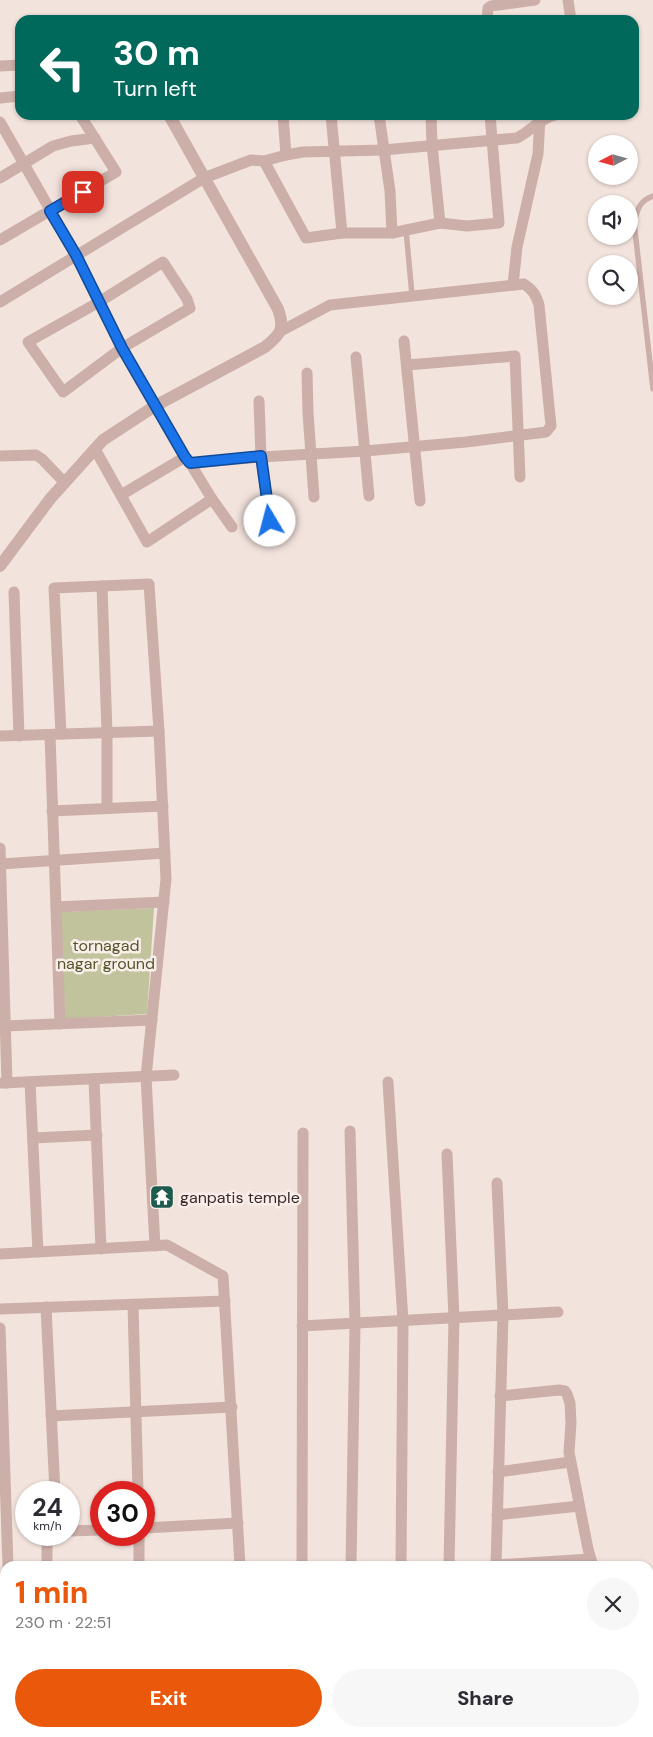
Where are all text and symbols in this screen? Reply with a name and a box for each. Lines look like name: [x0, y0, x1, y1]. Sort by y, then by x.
text: 30 m: [113, 30, 200, 76]
icon: left: [30, 35, 95, 100]
text: Turn left: [113, 74, 197, 103]
north arrow: [588, 135, 638, 185]
map controls: [588, 135, 638, 305]
pin: [62, 171, 104, 213]
icon: arrive: [69, 178, 97, 206]
button: sound: [588, 195, 638, 245]
button: search: [588, 255, 638, 305]
position arrow: [243, 494, 295, 546]
park label: tornagad nagar ground: [57, 935, 155, 974]
temple icon: ganpatis temple: [149, 1184, 175, 1210]
place label: ganpatis temple: [180, 1187, 300, 1208]
speed limit sign: 30: [90, 1481, 155, 1546]
text: 24: [32, 1491, 63, 1524]
text: km/h: [33, 1518, 62, 1534]
text: 1 min: [15, 1573, 88, 1612]
button: close: [587, 1578, 639, 1630]
text: 230 m · 22:51: [15, 1612, 111, 1633]
button: Exit: [15, 1669, 322, 1727]
button: Share: [332, 1669, 639, 1727]

